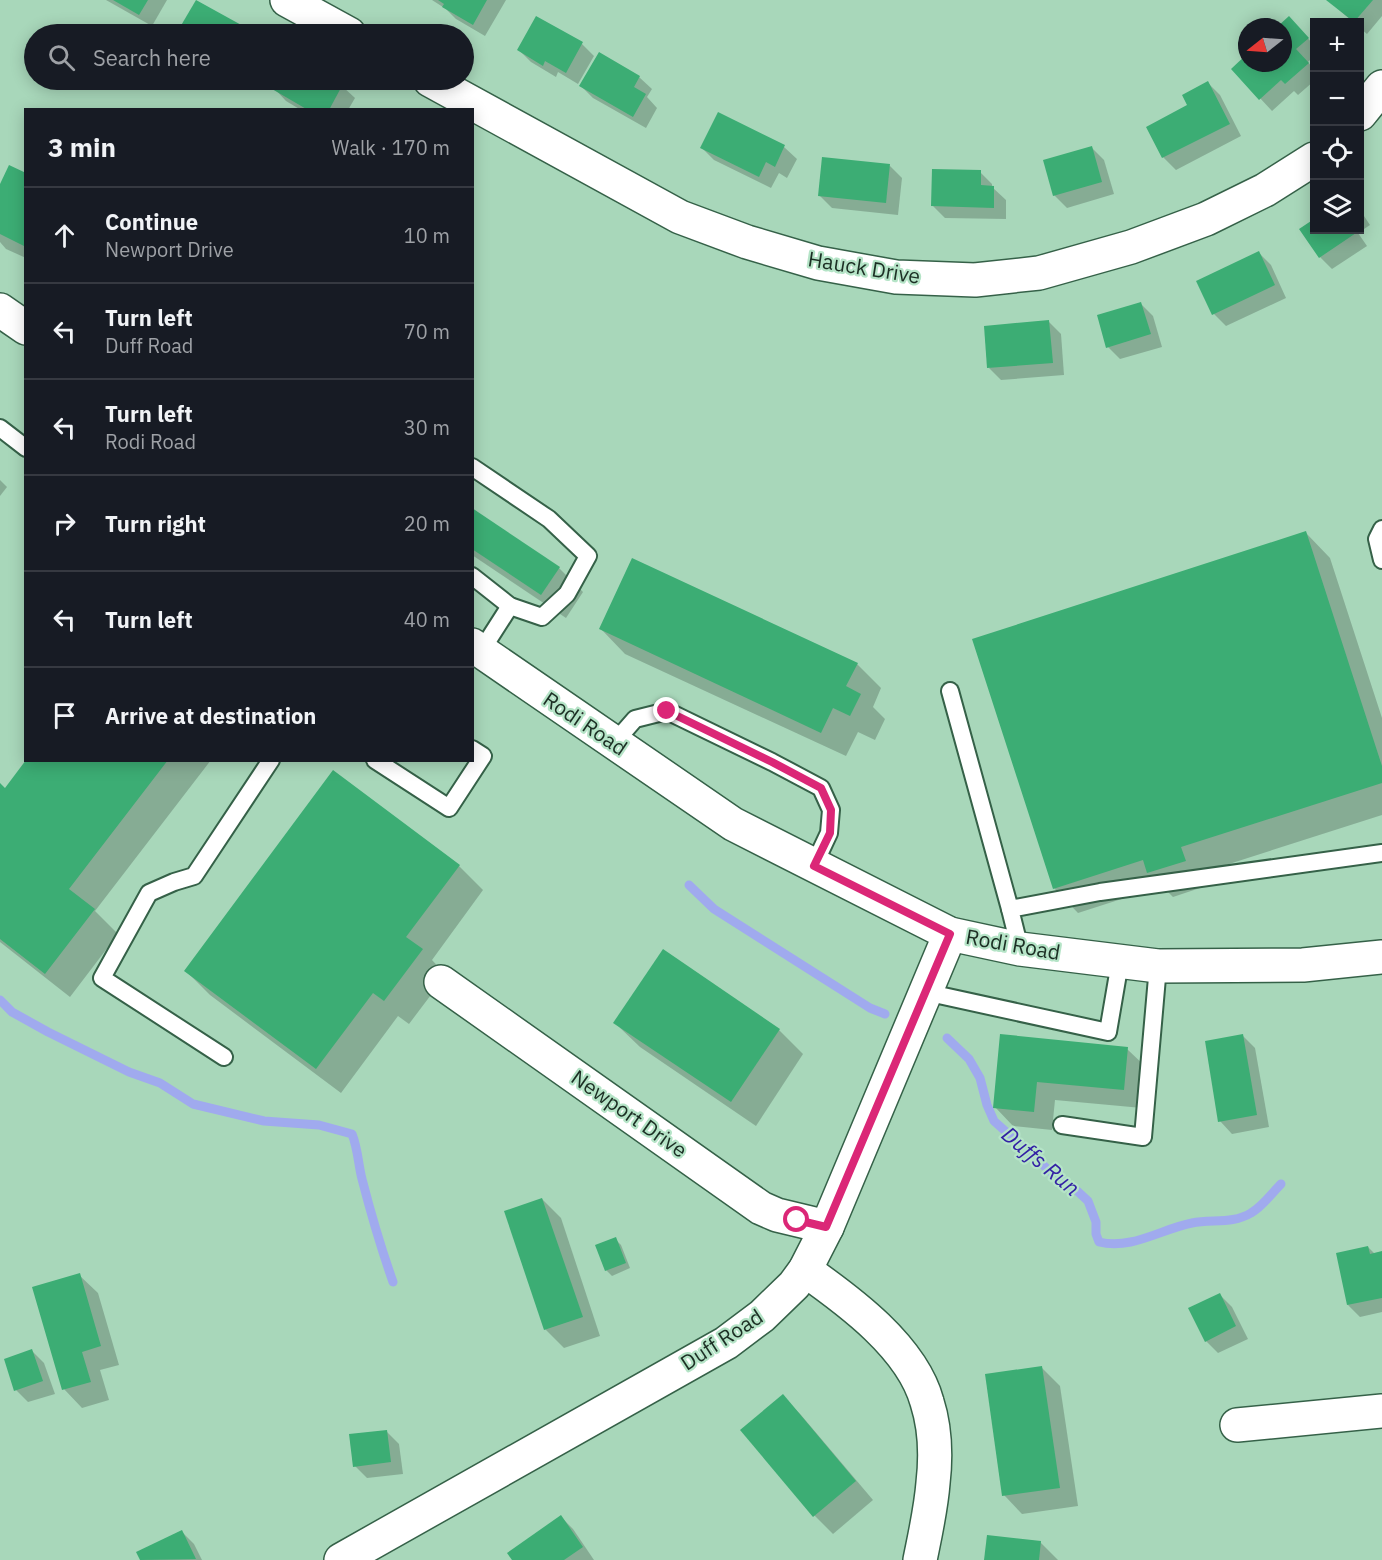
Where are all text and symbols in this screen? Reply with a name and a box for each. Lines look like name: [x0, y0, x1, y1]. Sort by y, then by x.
north arrow: [1238, 18, 1292, 72]
map controls: [1310, 18, 1364, 234]
button: +: [1310, 18, 1364, 72]
search box: [24, 24, 474, 90]
icon: search: [45, 41, 78, 74]
text: Search here: [93, 43, 211, 72]
button: −: [1310, 72, 1364, 126]
button: locate: [1310, 126, 1364, 180]
text: 3 min: [48, 130, 116, 164]
text: Walk · 170 m: [332, 134, 450, 161]
button: layers: [1310, 180, 1364, 234]
text: Continue: [105, 207, 198, 236]
icon: ahead: [48, 219, 81, 252]
text: 10 m: [404, 222, 450, 249]
text: Newport Drive: [105, 236, 234, 263]
street label: Hauck Drive: [806, 244, 922, 290]
text: Turn left: [105, 303, 193, 332]
icon: left: [48, 315, 81, 348]
text: 70 m: [404, 318, 450, 345]
text: Duff Road: [105, 332, 193, 359]
text: Turn left: [105, 399, 193, 428]
icon: left: [48, 411, 81, 444]
text: 30 m: [404, 414, 450, 441]
text: Rodi Road: [105, 428, 196, 455]
icon: right: [48, 507, 81, 540]
text: Turn right: [105, 509, 206, 538]
text: 20 m: [404, 510, 450, 537]
icon: left: [48, 603, 81, 636]
text: Turn left: [105, 605, 193, 634]
text: 40 m: [404, 606, 450, 633]
street label: Rodi Road: [538, 685, 633, 761]
route end: [653, 697, 679, 723]
icon: arrive: [48, 699, 81, 732]
text: Arrive at destination: [105, 701, 316, 730]
street label: Rodi Road: [964, 922, 1063, 966]
street label: Newport Drive: [566, 1063, 693, 1163]
water label: Duffs Run: [996, 1119, 1087, 1202]
route start: [783, 1206, 809, 1232]
street label: Duff Road: [675, 1302, 768, 1376]

